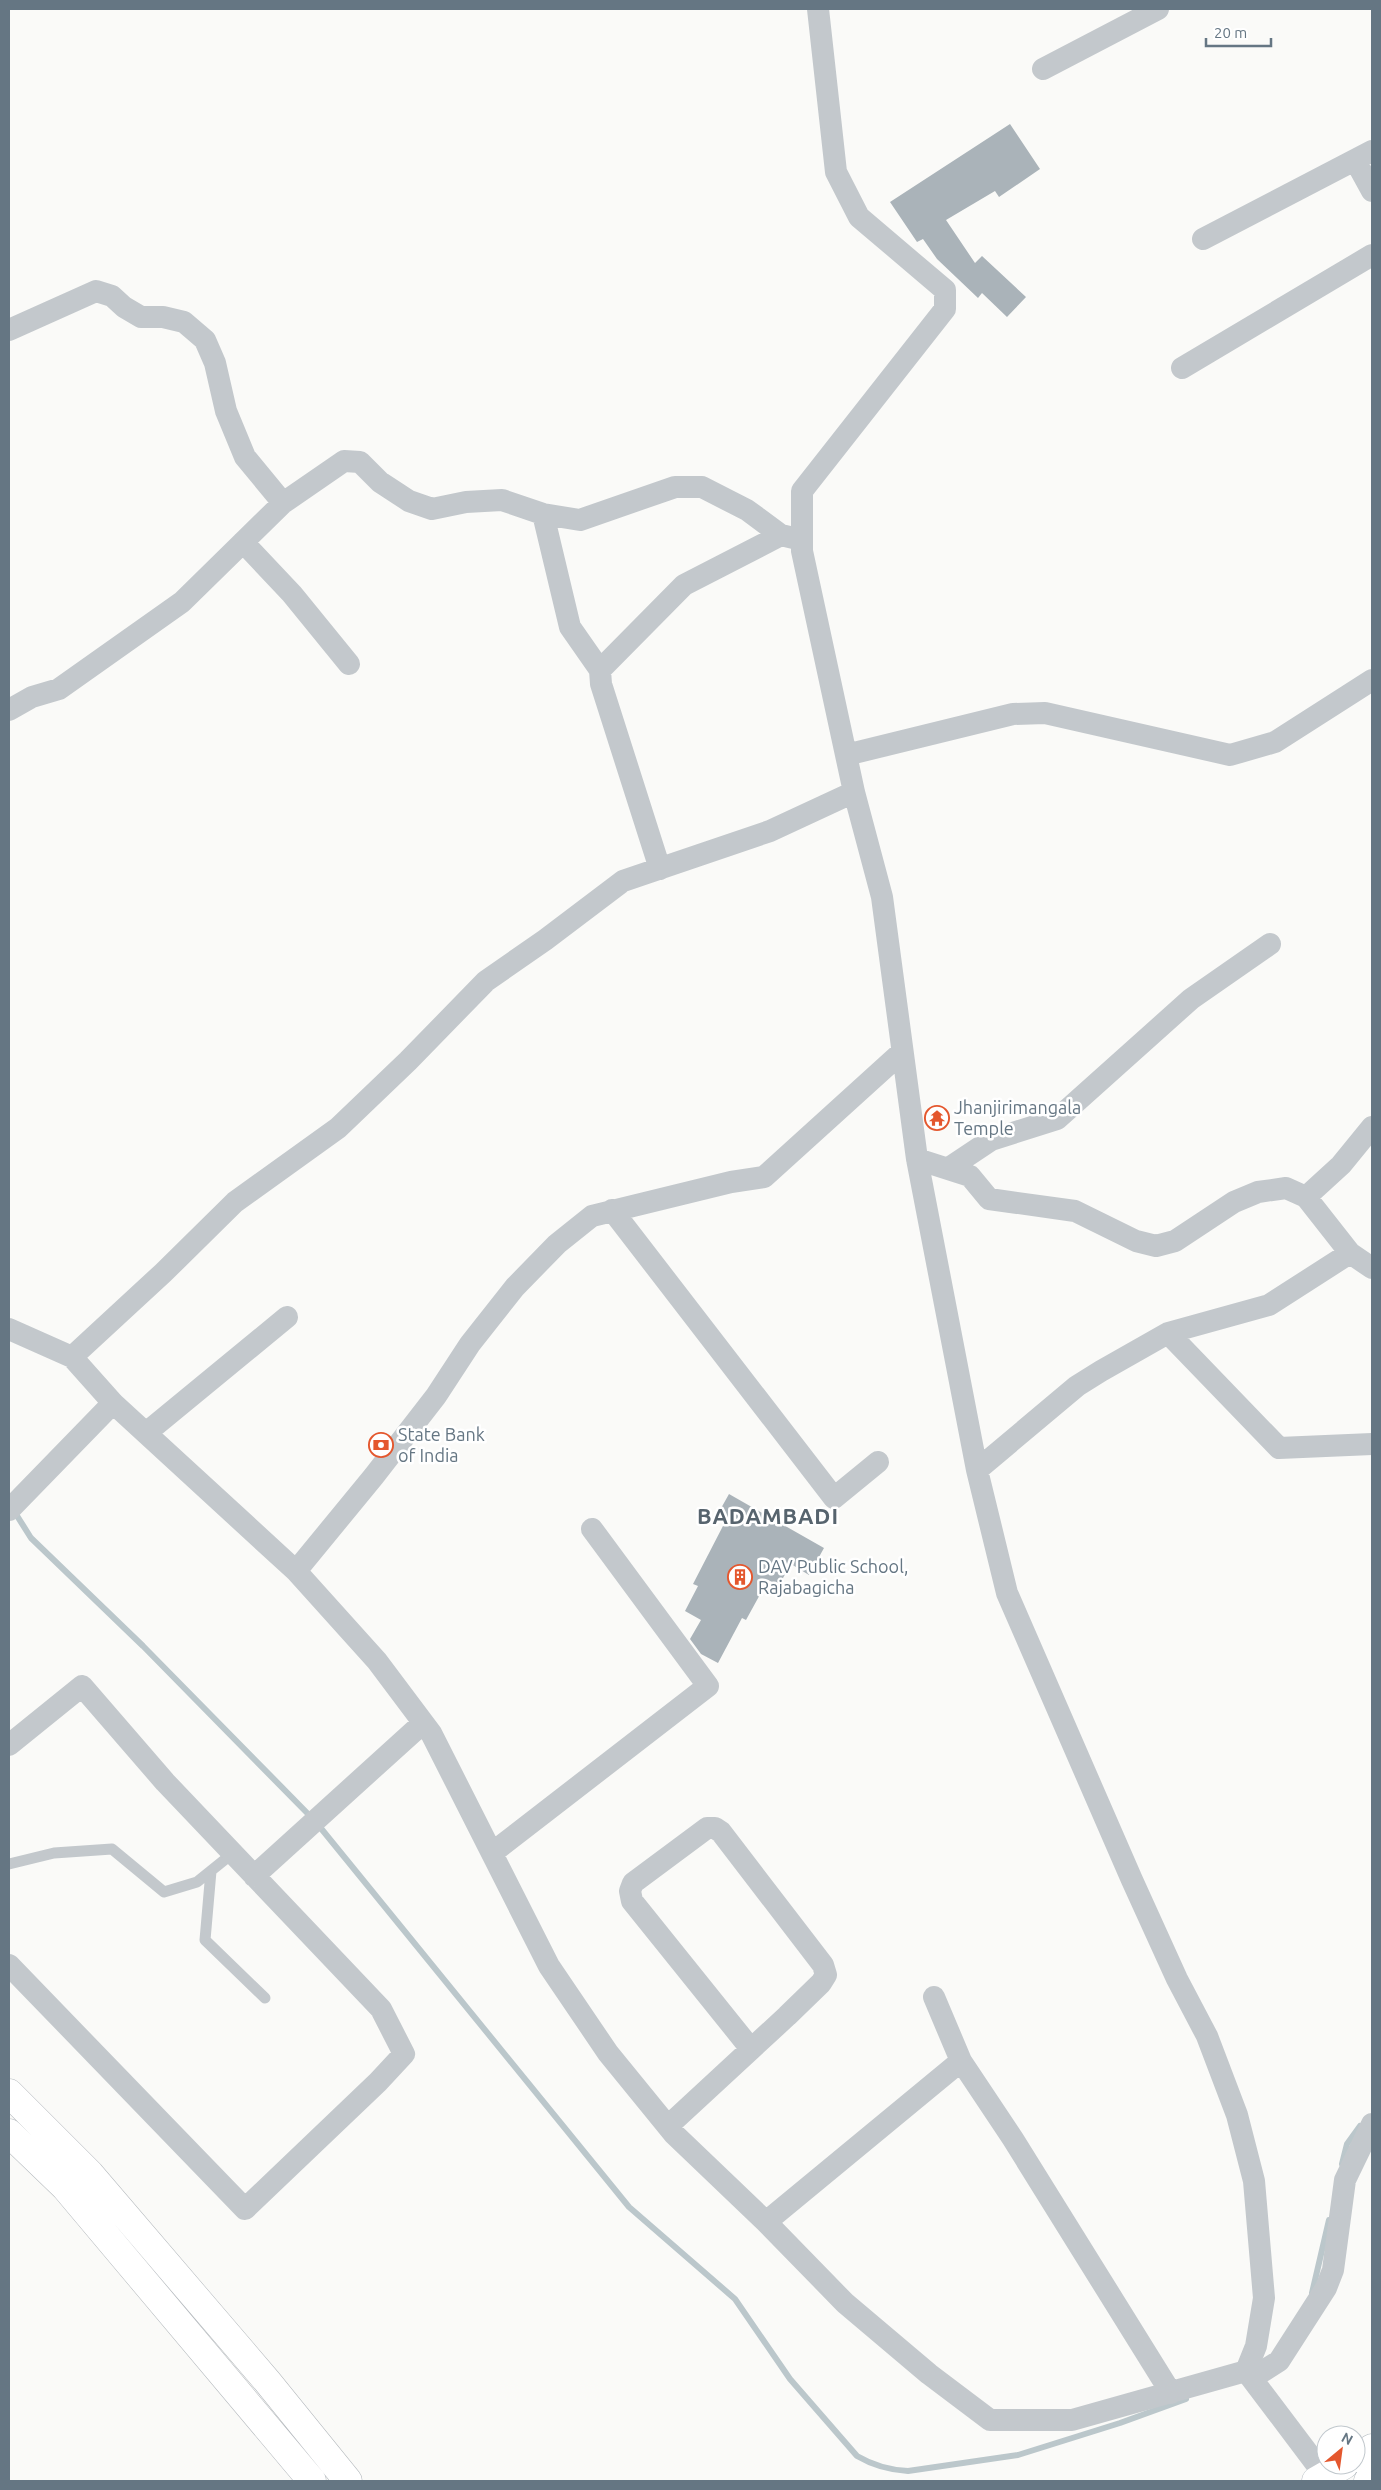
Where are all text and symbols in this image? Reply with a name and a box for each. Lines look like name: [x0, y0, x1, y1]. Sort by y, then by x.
scale bar: [1206, 15, 1271, 47]
text: 20 m: [1214, 24, 1247, 41]
place label: Jhanjirimangala Temple: [954, 1097, 1081, 1138]
temple icon: Jhanjirimangala Temple: [924, 1105, 950, 1131]
place label: State Bank of India: [398, 1424, 485, 1465]
bank icon: State Bank of India: [368, 1432, 394, 1458]
district label: BADAMBADI: [697, 1503, 839, 1528]
place label: DAV Public School, Rajabagicha: [758, 1556, 908, 1597]
building icon: DAV Public School, Rajabagicha: [727, 1564, 753, 1590]
north arrow: [1316, 2425, 1366, 2475]
text: N: [1339, 2429, 1356, 2448]

